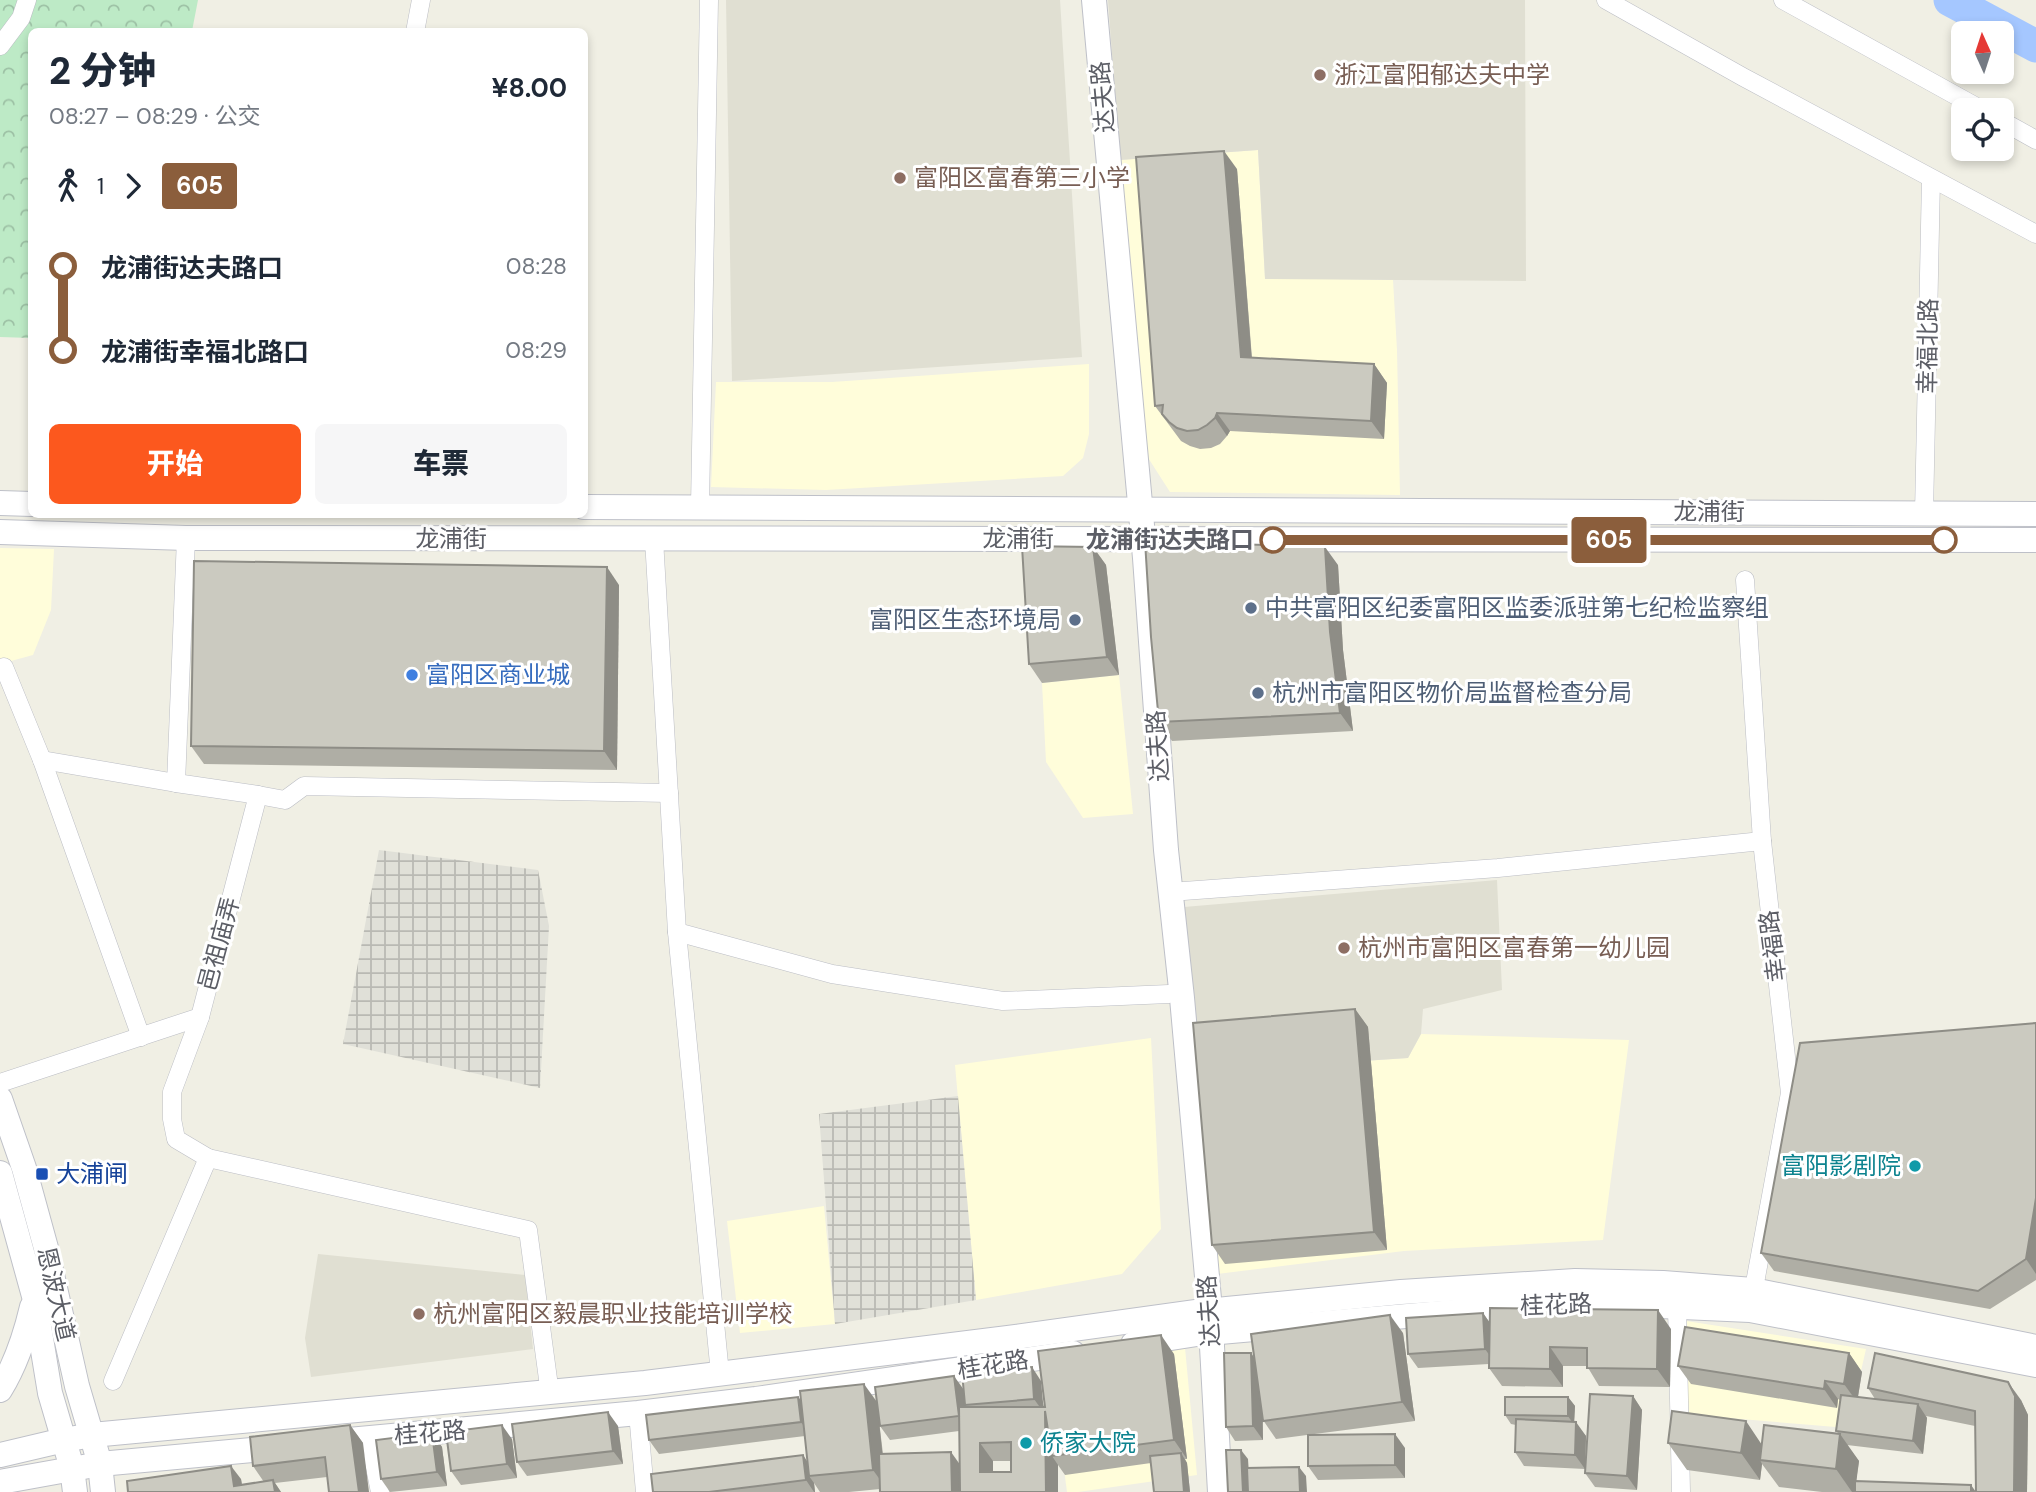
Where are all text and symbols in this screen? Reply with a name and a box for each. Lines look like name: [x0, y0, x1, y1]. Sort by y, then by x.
north arrow: [1951, 21, 2014, 84]
map controls: [1951, 21, 2014, 161]
text: 2 分钟: [49, 46, 156, 96]
place label: 浙江富阳郁达夫中学: [1334, 59, 1550, 90]
street label: 达夫路: [1084, 60, 1121, 134]
marker: 浙江富阳郁达夫中学: [1312, 67, 1328, 83]
text: ¥8.00: [492, 71, 567, 105]
button: locate: [1951, 98, 2014, 161]
text: 08:27 – 08:29 · 公交: [49, 101, 261, 131]
place label: 富阳区富春第三小学: [914, 162, 1130, 193]
icon: walk: [49, 167, 87, 205]
icon: forward: [114, 167, 152, 205]
text: 605: [176, 170, 223, 201]
marker: 富阳区富春第三小学: [892, 170, 908, 186]
text: 1: [97, 171, 104, 201]
text: 龙浦街达夫路口: [101, 251, 283, 285]
text: 08:28: [506, 251, 567, 281]
street label: 幸福北路: [1911, 298, 1944, 394]
text: 龙浦街幸福北路口: [101, 335, 309, 369]
text: 08:29: [505, 335, 567, 365]
button: 开始: [49, 424, 301, 504]
button: 车票: [315, 424, 567, 504]
street label: 龙浦街: [1673, 496, 1745, 527]
line badge: 605: [1569, 517, 1649, 563]
street label: 龙浦街: [415, 523, 487, 554]
street label: 龙浦街: [982, 523, 1054, 554]
place label: 龙浦街达夫路口: [1086, 524, 1254, 555]
text: 605: [1585, 524, 1633, 555]
marker: 龙浦街达夫路口: [1260, 527, 1286, 553]
unlabelled marker: [1931, 527, 1957, 553]
place label: 中共富阳区纪委富阳区监委派驻第七纪检监察组: [1265, 592, 1769, 623]
marker: 中共富阳区纪委富阳区监委派驻第七纪检监察组: [1243, 600, 1259, 616]
place label: 富阳区生态环境局: [869, 604, 1061, 635]
marker: 富阳区生态环境局: [1067, 612, 1083, 628]
place label: 富阳区商业城: [426, 659, 570, 690]
marker: 富阳区商业城: [404, 667, 420, 683]
place label: 杭州市富阳区物价局监督检查分局: [1272, 677, 1632, 708]
marker: 杭州市富阳区物价局监督检查分局: [1250, 685, 1266, 701]
street label: 达夫路: [1140, 709, 1175, 783]
street label: 邑祖庙弄: [191, 893, 246, 994]
street label: 幸福路: [1753, 908, 1792, 984]
place label: 杭州市富阳区富春第一幼儿园: [1358, 932, 1670, 963]
marker: 杭州市富阳区富春第一幼儿园: [1336, 940, 1352, 956]
place label: 富阳影剧院: [1781, 1150, 1901, 1181]
place label: 大浦闸: [56, 1158, 128, 1189]
marker: 富阳影剧院: [1907, 1158, 1923, 1174]
marker: 大浦闸: [34, 1166, 50, 1182]
street label: 恩波大道: [31, 1244, 82, 1344]
street label: 达夫路: [1191, 1274, 1226, 1348]
street label: 桂花路: [1519, 1288, 1593, 1321]
place label: 杭州富阳区毅晨职业技能培训学校: [433, 1298, 793, 1329]
marker: 杭州富阳区毅晨职业技能培训学校: [411, 1306, 427, 1322]
street label: 桂花路: [955, 1344, 1031, 1385]
street label: 桂花路: [393, 1414, 467, 1451]
place label: 侨家大院: [1040, 1427, 1136, 1458]
marker: 侨家大院: [1018, 1435, 1034, 1451]

